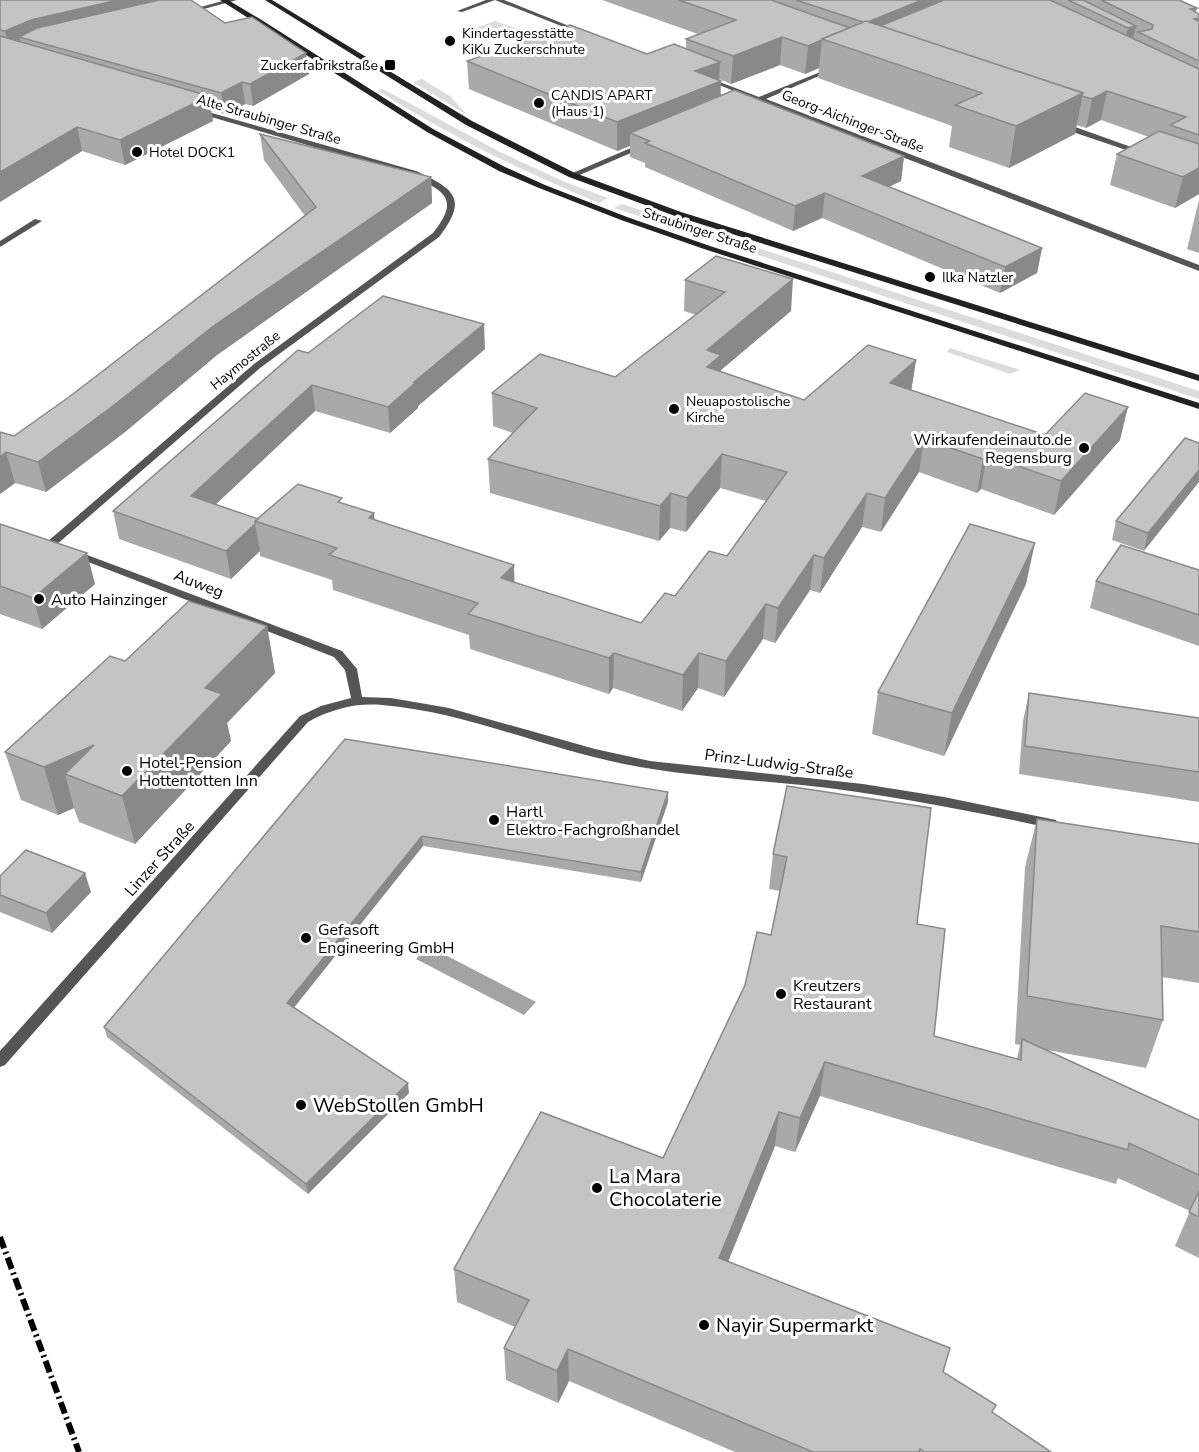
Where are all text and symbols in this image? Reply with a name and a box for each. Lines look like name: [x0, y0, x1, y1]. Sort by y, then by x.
place label: Kindertagesstätte KiKu Zuckerschnute: [462, 24, 585, 59]
marker: Kindertagesstätte KiKu Zuckerschnute: [443, 34, 457, 48]
place label: Zuckerfabrikstraße: [261, 56, 378, 75]
marker: Zuckerfabrikstraße: [383, 58, 397, 72]
place label: CANDIS APART (Haus 1): [551, 86, 653, 121]
street label: Georg-Aichinger-Straße: [779, 86, 927, 157]
street label: Alte Straubinger Straße: [194, 90, 343, 149]
marker: CANDIS APART (Haus 1): [532, 96, 546, 110]
place label: Hotel DOCK1: [149, 143, 235, 162]
marker: Hotel DOCK1: [130, 145, 144, 159]
street label: Straubinger Straße: [640, 203, 759, 258]
place label: Ilka Natzler: [942, 268, 1013, 287]
marker: Ilka Natzler: [923, 270, 937, 284]
street label: Haymostraße: [206, 326, 284, 395]
place label: Neuapostolische Kirche: [686, 392, 790, 427]
marker: Neuapostolische Kirche: [667, 402, 681, 416]
place label: Wirkaufendeinauto.de Regensburg: [914, 429, 1072, 469]
marker: Wirkaufendeinauto.de Regensburg: [1077, 441, 1091, 455]
street label: Auweg: [170, 564, 227, 603]
place label: Auto Hainzinger: [51, 589, 168, 611]
marker: Auto Hainzinger: [32, 592, 46, 606]
street label: Prinz-Ludwig-Straße: [703, 744, 855, 784]
place label: Hotel-Pension Hottentotten Inn: [139, 752, 258, 792]
marker: Hotel-Pension Hottentotten Inn: [120, 764, 134, 778]
place label: Hartl Elektro-Fachgroßhandel: [506, 801, 680, 841]
marker: Hartl Elektro-Fachgroßhandel: [487, 813, 501, 827]
street label: Linzer Straße: [120, 816, 200, 901]
place label: Gefasoft Engineering GmbH: [318, 919, 454, 959]
marker: Gefasoft Engineering GmbH: [299, 931, 313, 945]
place label: Kreutzers Restaurant: [793, 975, 872, 1015]
marker: Kreutzers Restaurant: [774, 987, 788, 1001]
place label: WebStollen GmbH: [313, 1092, 484, 1119]
marker: WebStollen GmbH: [294, 1098, 308, 1112]
place label: La Mara Chocolaterie: [609, 1163, 722, 1213]
marker: La Mara Chocolaterie: [590, 1181, 604, 1195]
place label: Nayir Supermarkt: [716, 1312, 874, 1339]
marker: Nayir Supermarkt: [697, 1318, 711, 1332]

